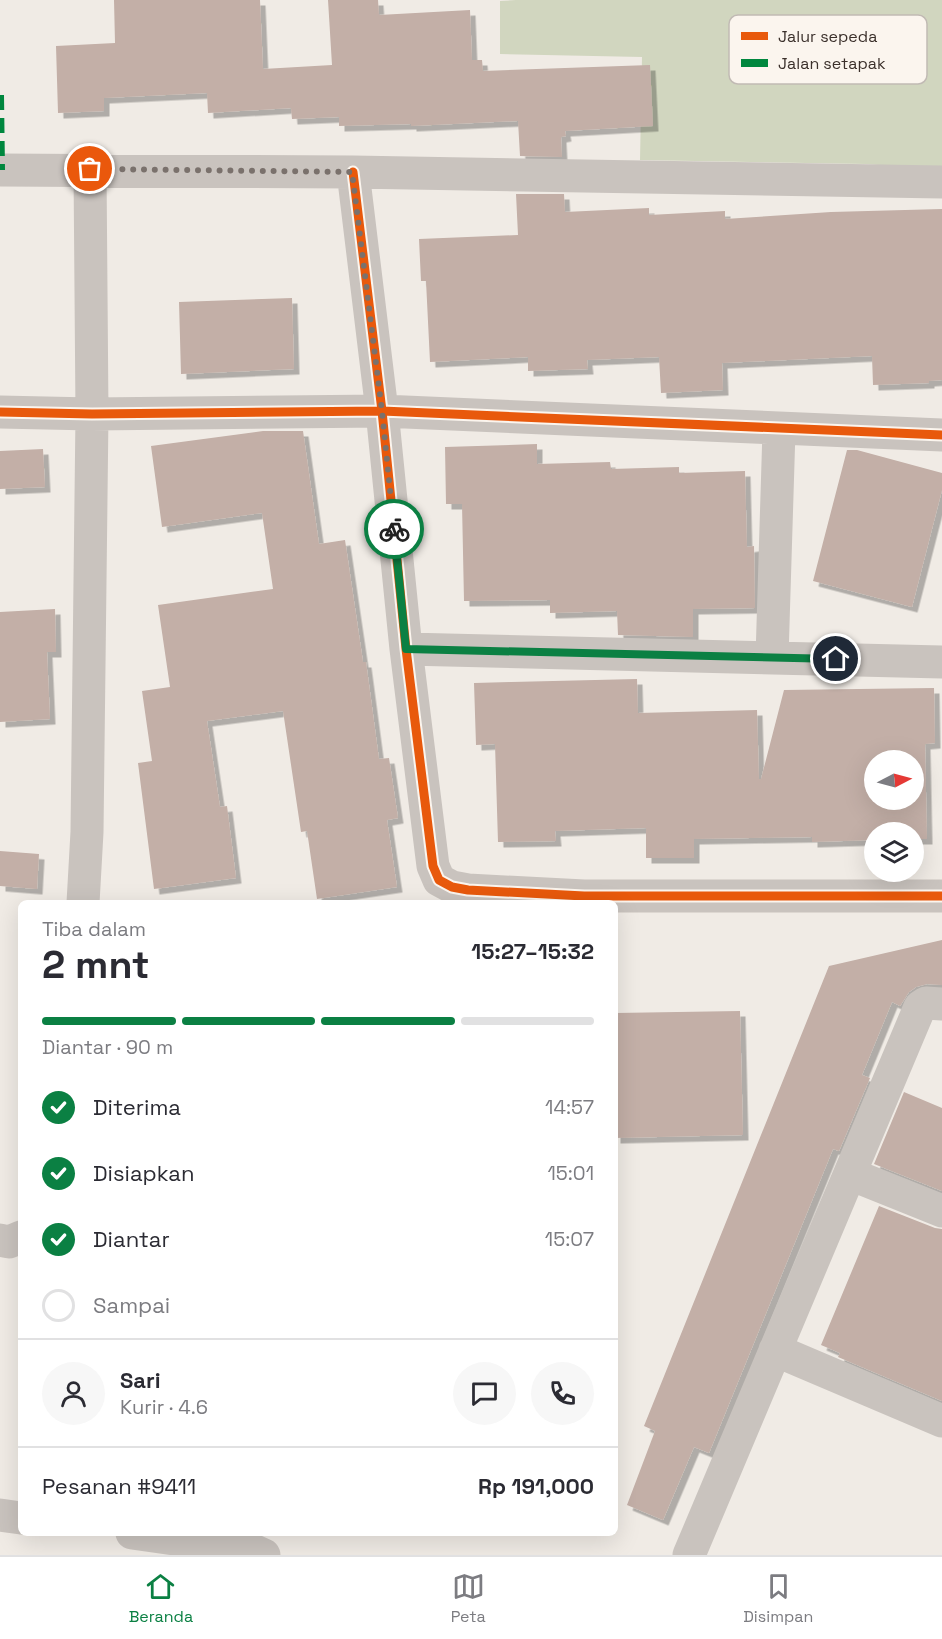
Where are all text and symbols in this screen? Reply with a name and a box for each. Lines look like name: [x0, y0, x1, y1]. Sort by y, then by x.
legend: [729, 15, 927, 84]
text: Jalur sepeda: [778, 26, 877, 47]
text: Jalan setapak: [778, 53, 886, 74]
pin: [64, 143, 115, 194]
icon: bag: [73, 152, 106, 185]
courier: [364, 499, 424, 559]
icon: bike: [378, 513, 411, 546]
pin: [810, 633, 861, 684]
icon: home: [819, 642, 852, 675]
north arrow: [864, 750, 924, 810]
map controls: [864, 750, 924, 882]
button: layers: [864, 822, 924, 882]
text: Tiba dalam: [42, 916, 146, 942]
text: 15:27–15:32: [471, 937, 594, 965]
text: 2 mnt: [42, 940, 150, 989]
text: Diantar · 90 m: [42, 1034, 173, 1060]
icon: check: [42, 1091, 75, 1124]
text: Diterima: [93, 1093, 181, 1121]
text: 14:57: [545, 1094, 594, 1120]
icon: check: [42, 1157, 75, 1190]
text: Disiapkan: [93, 1159, 195, 1187]
text: 15:01: [547, 1160, 594, 1186]
icon: check: [42, 1223, 75, 1256]
text: Diantar: [93, 1225, 170, 1253]
text: 15:07: [545, 1226, 594, 1252]
text: Sampai: [93, 1291, 170, 1319]
button: person: [42, 1362, 105, 1425]
button: chat: [453, 1362, 516, 1425]
button: phone: [531, 1362, 594, 1425]
text: Sari: [120, 1366, 161, 1394]
text: Kurir · 4.6: [120, 1394, 208, 1420]
text: Pesanan #9411: [42, 1472, 196, 1500]
text: Rp 191,000: [478, 1472, 594, 1500]
tab: Beranda: [129, 1570, 193, 1627]
tab: Peta: [451, 1570, 486, 1627]
tab: Disimpan: [743, 1570, 813, 1627]

